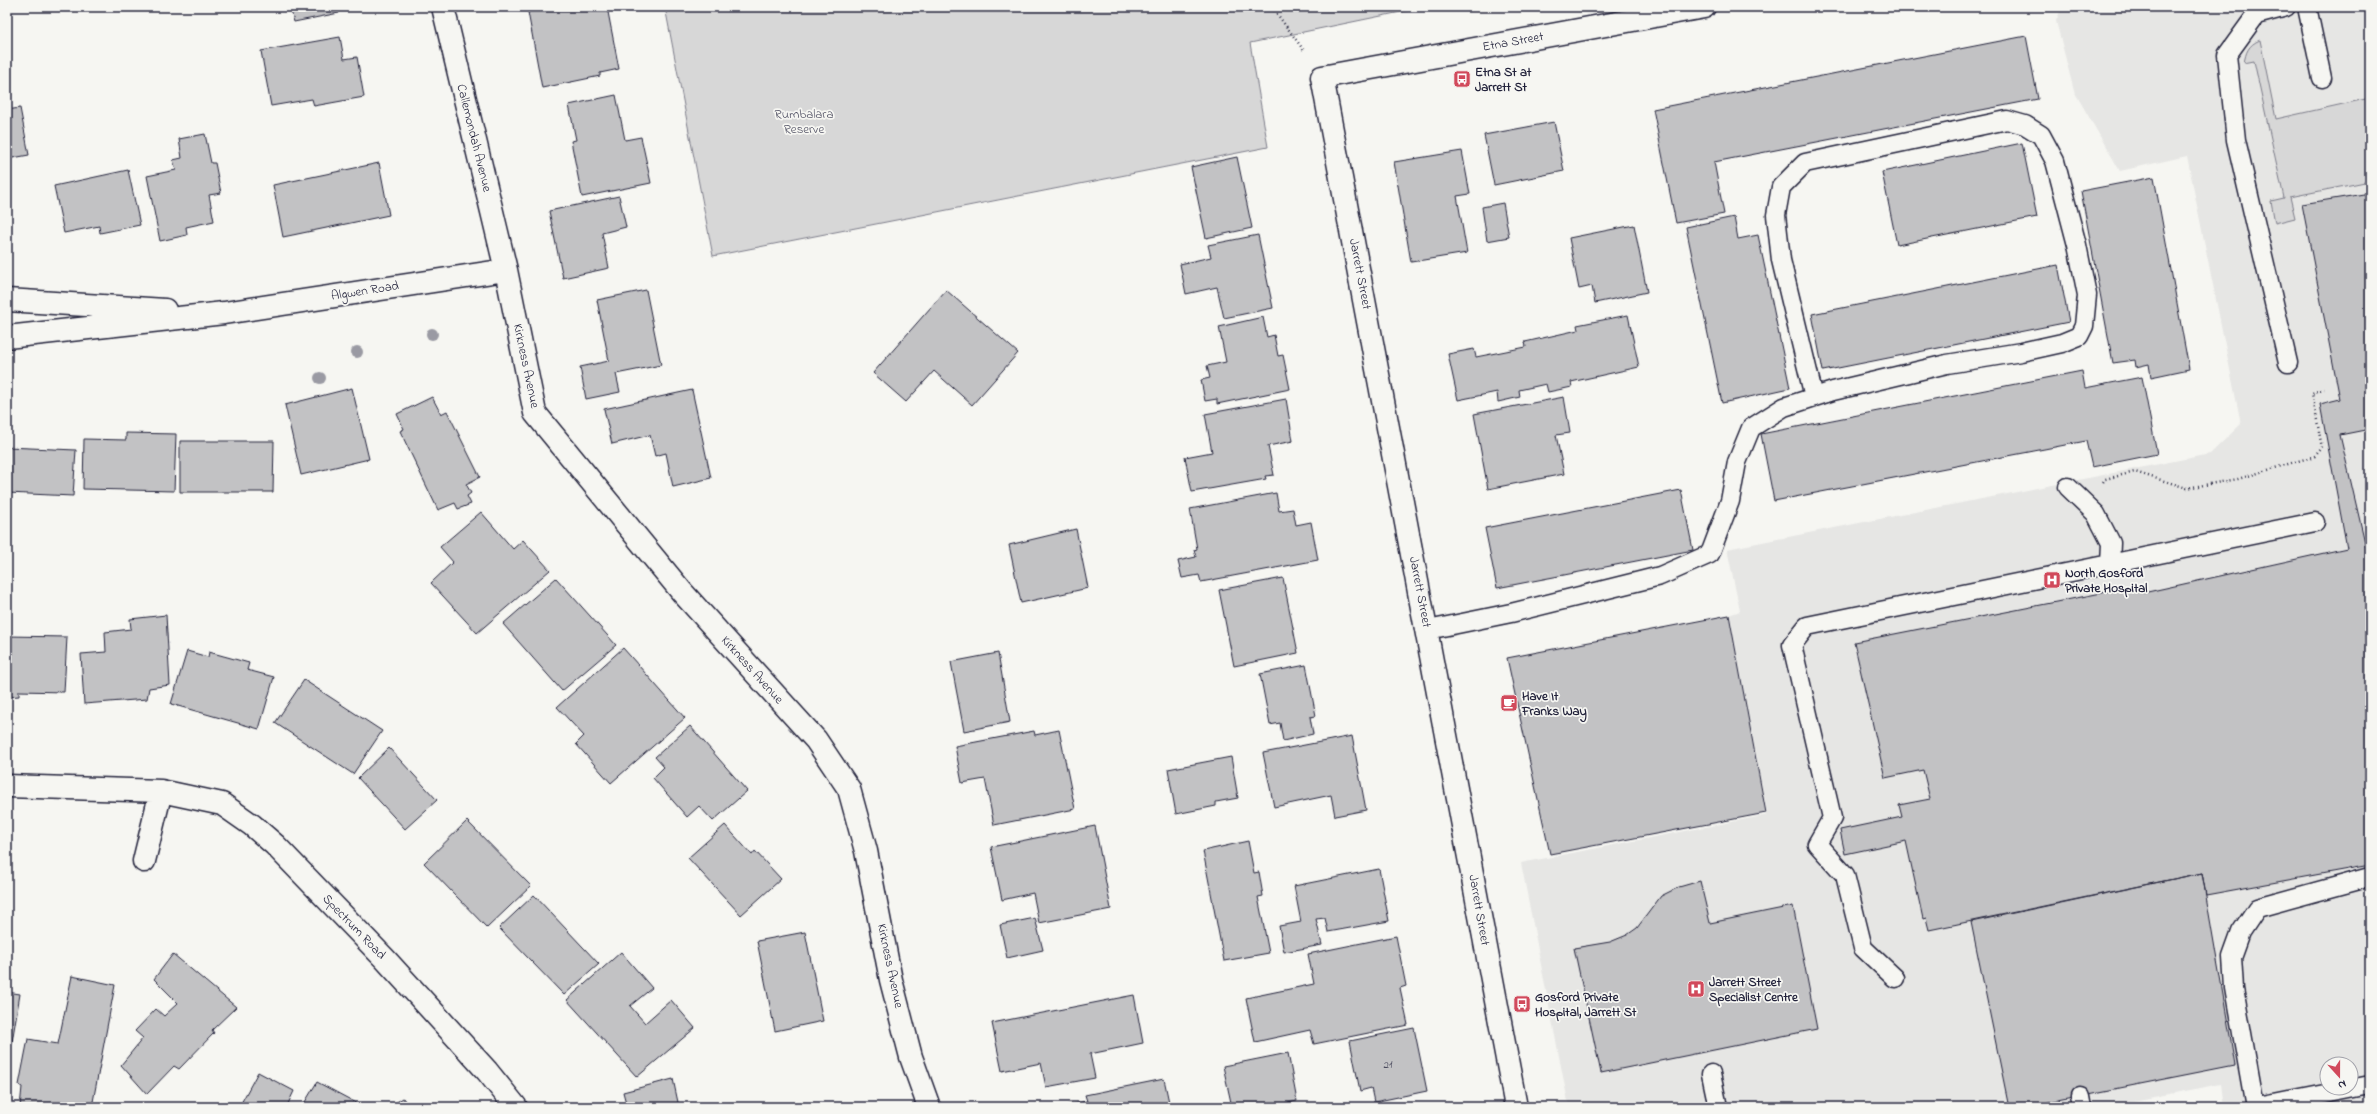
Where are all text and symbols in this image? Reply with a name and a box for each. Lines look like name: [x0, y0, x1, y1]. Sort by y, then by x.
street label: Etna Street: [1481, 27, 1546, 57]
place label: Etna St at Jarrett St: [1475, 63, 1532, 97]
bus stop icon: Etna St at Jarrett St: [1452, 69, 1472, 89]
street label: Callemondah Avenue: [451, 82, 497, 194]
park label: Rumbalara Reserve: [775, 105, 833, 139]
street label: Jarrett Street: [1344, 237, 1376, 312]
street label: Algwen Road: [330, 276, 401, 307]
street label: Kirkness Avenue: [508, 322, 544, 410]
street label: Jarrett Street: [1404, 555, 1436, 630]
place label: North Gosford Private Hospital: [2065, 564, 2148, 598]
hospital icon: North Gosford Private Hospital: [2042, 570, 2062, 590]
street label: Kirkness Avenue: [716, 632, 788, 708]
place label: Have It Franks Way: [1521, 687, 1587, 723]
cafe icon: Have It Franks Way: [1499, 693, 1519, 713]
street label: Jarrett Street: [1463, 873, 1495, 948]
street label: Spectrum Road: [318, 890, 391, 964]
street label: Kirkness Avenue: [872, 922, 908, 1010]
place label: Jarrett Street Specialist Centre: [1709, 973, 1799, 1007]
hospital icon: Jarrett Street Specialist Centre: [1686, 979, 1706, 999]
place label: Gosford Private Hospital, Jarrett St: [1535, 988, 1637, 1022]
bus stop icon: Gosford Private Hospital, Jarrett St: [1512, 994, 1532, 1014]
north arrow: [2319, 1056, 2359, 1096]
house number: 21: [1384, 1057, 1393, 1073]
text: N: [2336, 1076, 2349, 1093]

